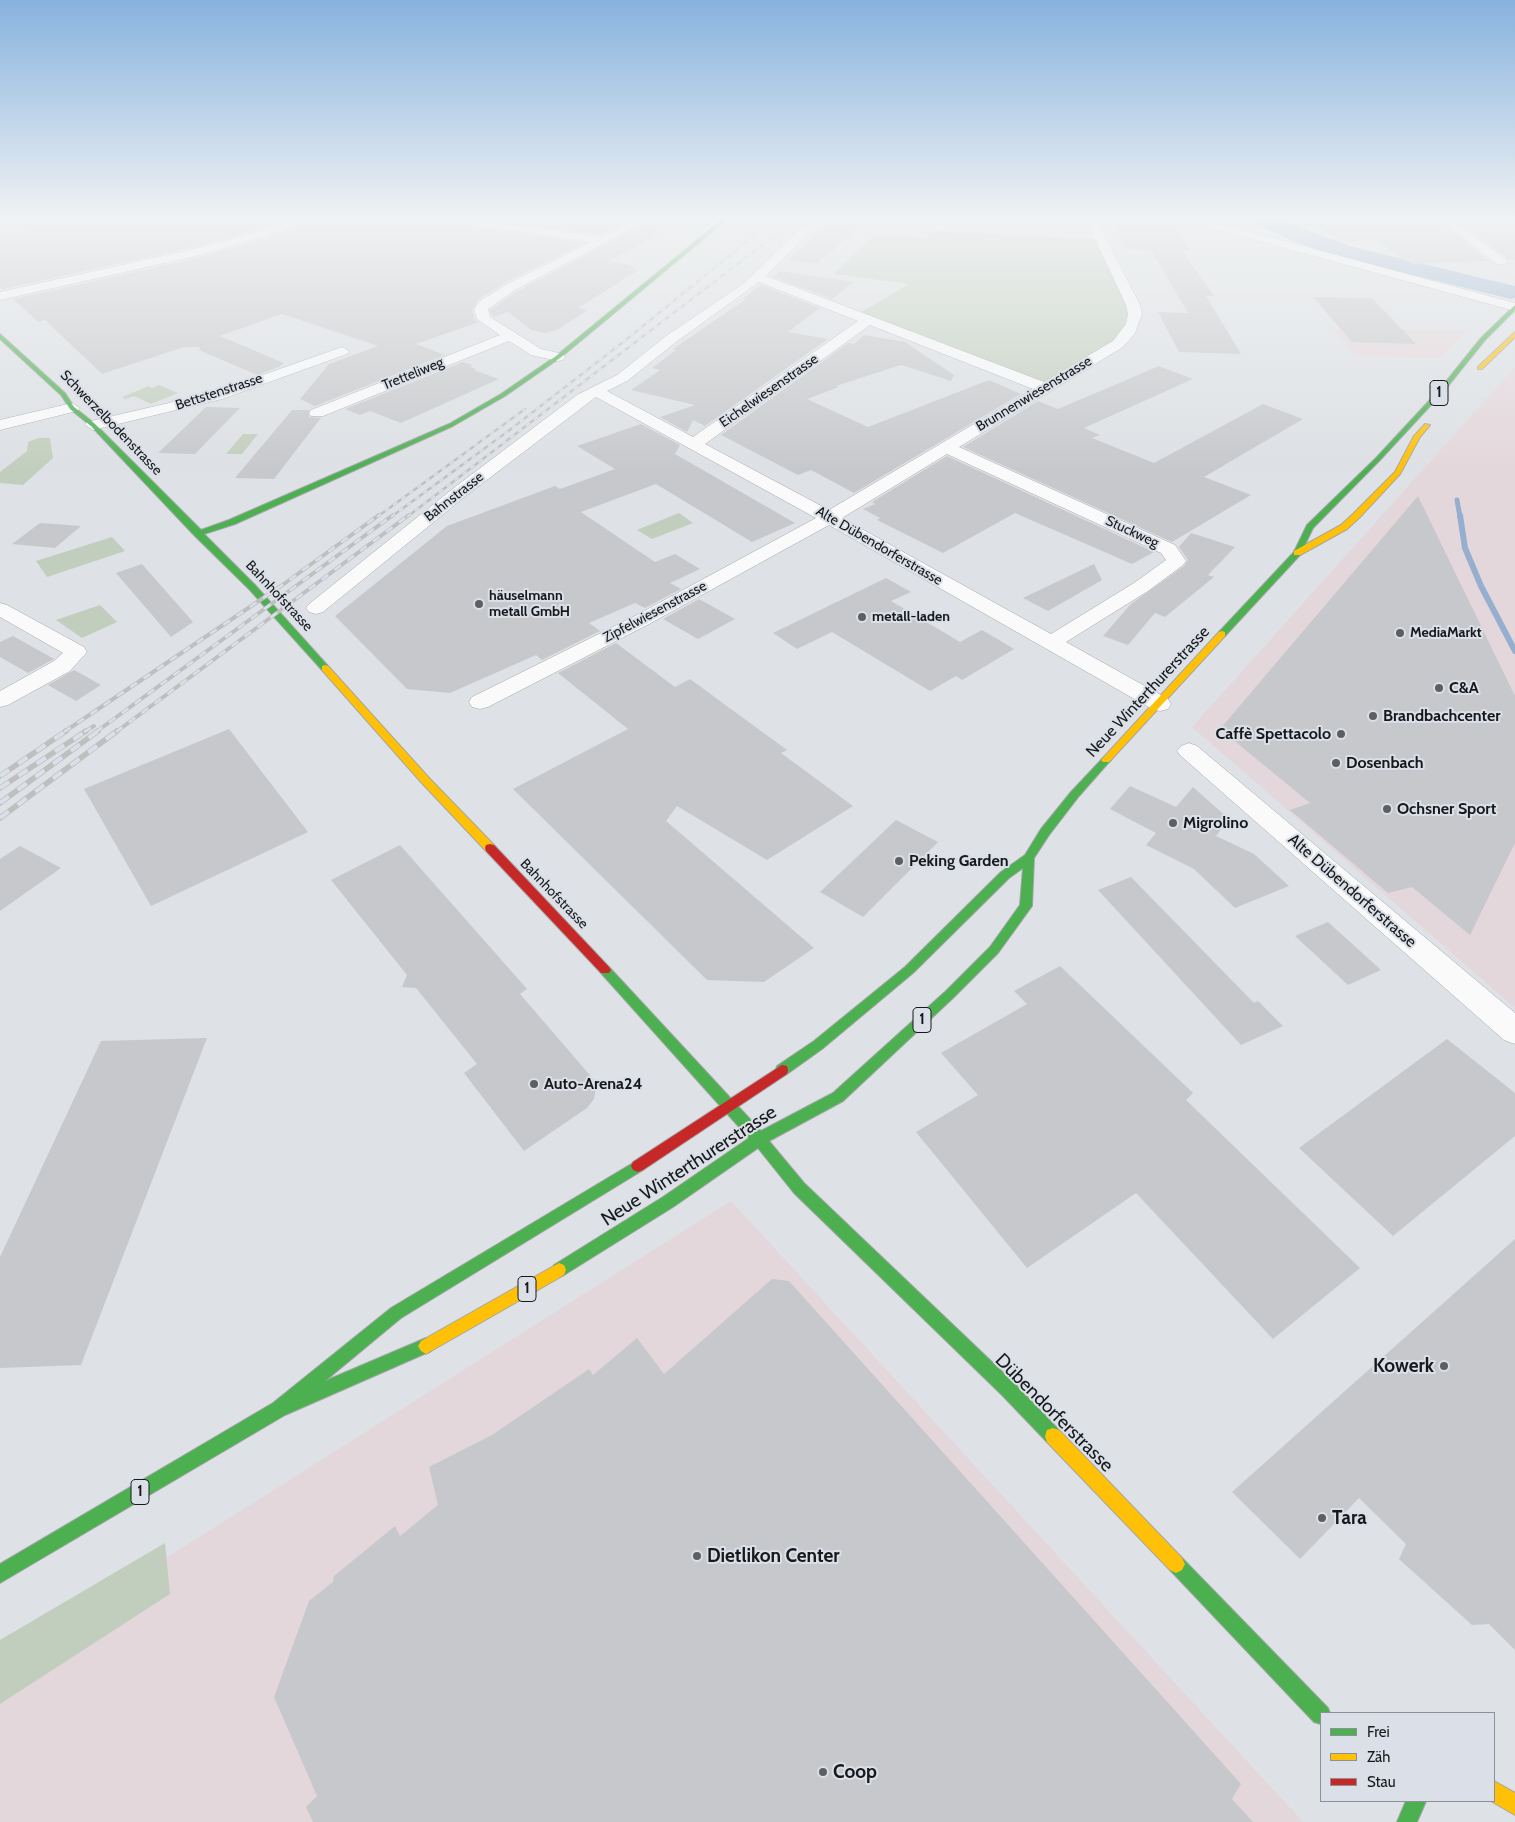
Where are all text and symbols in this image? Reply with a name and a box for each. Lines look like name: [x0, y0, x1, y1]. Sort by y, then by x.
street label: Eichelwiesenstrasse: [716, 351, 822, 431]
street label: Brunnenwiesenstrasse: [973, 353, 1095, 435]
street label: Tretteliweg: [380, 354, 446, 394]
street label: Schwerzelbodenstrasse: [57, 367, 165, 479]
street label: Bettstenstrasse: [173, 370, 265, 414]
road number: 1: [1430, 380, 1448, 406]
street label: Bahnstrasse: [421, 469, 487, 525]
street label: Alte Dübendorferstrasse: [813, 503, 945, 589]
street label: Stuckweg: [1103, 512, 1161, 552]
street label: Bahnhofstrasse: [242, 557, 316, 635]
street label: Zipfelwiesenstrasse: [600, 578, 710, 646]
place label: häuselmann metall GmbH: [489, 588, 570, 620]
marker: häuselmann metall GmbH: [473, 598, 485, 610]
place label: metall-laden: [872, 609, 950, 625]
marker: metall-laden: [856, 611, 868, 623]
street label: Neue Winterthurerstrasse: [1082, 623, 1214, 761]
place label: MediaMarkt: [1410, 625, 1482, 641]
marker: MediaMarkt: [1394, 627, 1406, 639]
place label: C&A: [1449, 678, 1479, 698]
marker: C&A: [1433, 682, 1445, 694]
place label: Brandbachcenter: [1383, 706, 1500, 726]
marker: Brandbachcenter: [1367, 710, 1379, 722]
place label: Caffè Spettacolo: [1216, 724, 1331, 744]
marker: Caffè Spettacolo: [1335, 728, 1347, 740]
place label: Dosenbach: [1346, 753, 1424, 773]
marker: Dosenbach: [1330, 757, 1342, 769]
place label: Ochsner Sport: [1397, 799, 1496, 819]
marker: Ochsner Sport: [1381, 803, 1393, 815]
place label: Migrolino: [1183, 813, 1248, 833]
marker: Migrolino: [1167, 817, 1179, 829]
street label: Alte Dübendorferstrasse: [1284, 830, 1420, 952]
place label: Peking Garden: [909, 851, 1009, 871]
marker: Peking Garden: [893, 855, 905, 867]
street label: Bahnhofstrasse: [516, 856, 592, 932]
road number: 1: [913, 1008, 931, 1032]
place label: Auto-Arena24: [544, 1074, 642, 1094]
marker: Auto-Arena24: [528, 1078, 540, 1090]
street label: Neue Winterthurerstrasse: [597, 1101, 781, 1231]
road number: 1: [518, 1276, 536, 1302]
street label: Dübendorferstrasse: [990, 1349, 1118, 1477]
place label: Kowerk: [1373, 1355, 1434, 1377]
marker: Kowerk: [1438, 1360, 1450, 1372]
road number: 1: [131, 1480, 149, 1504]
place label: Tara: [1332, 1507, 1367, 1529]
marker: Tara: [1316, 1512, 1328, 1524]
place label: Dietlikon Center: [707, 1545, 840, 1567]
marker: Dietlikon Center: [691, 1550, 703, 1562]
legend: [1320, 1712, 1495, 1802]
text: Frei: [1367, 1723, 1390, 1741]
text: Zäh: [1367, 1748, 1390, 1766]
place label: Coop: [833, 1761, 877, 1783]
marker: Coop: [817, 1766, 829, 1778]
text: Stau: [1367, 1773, 1396, 1791]

